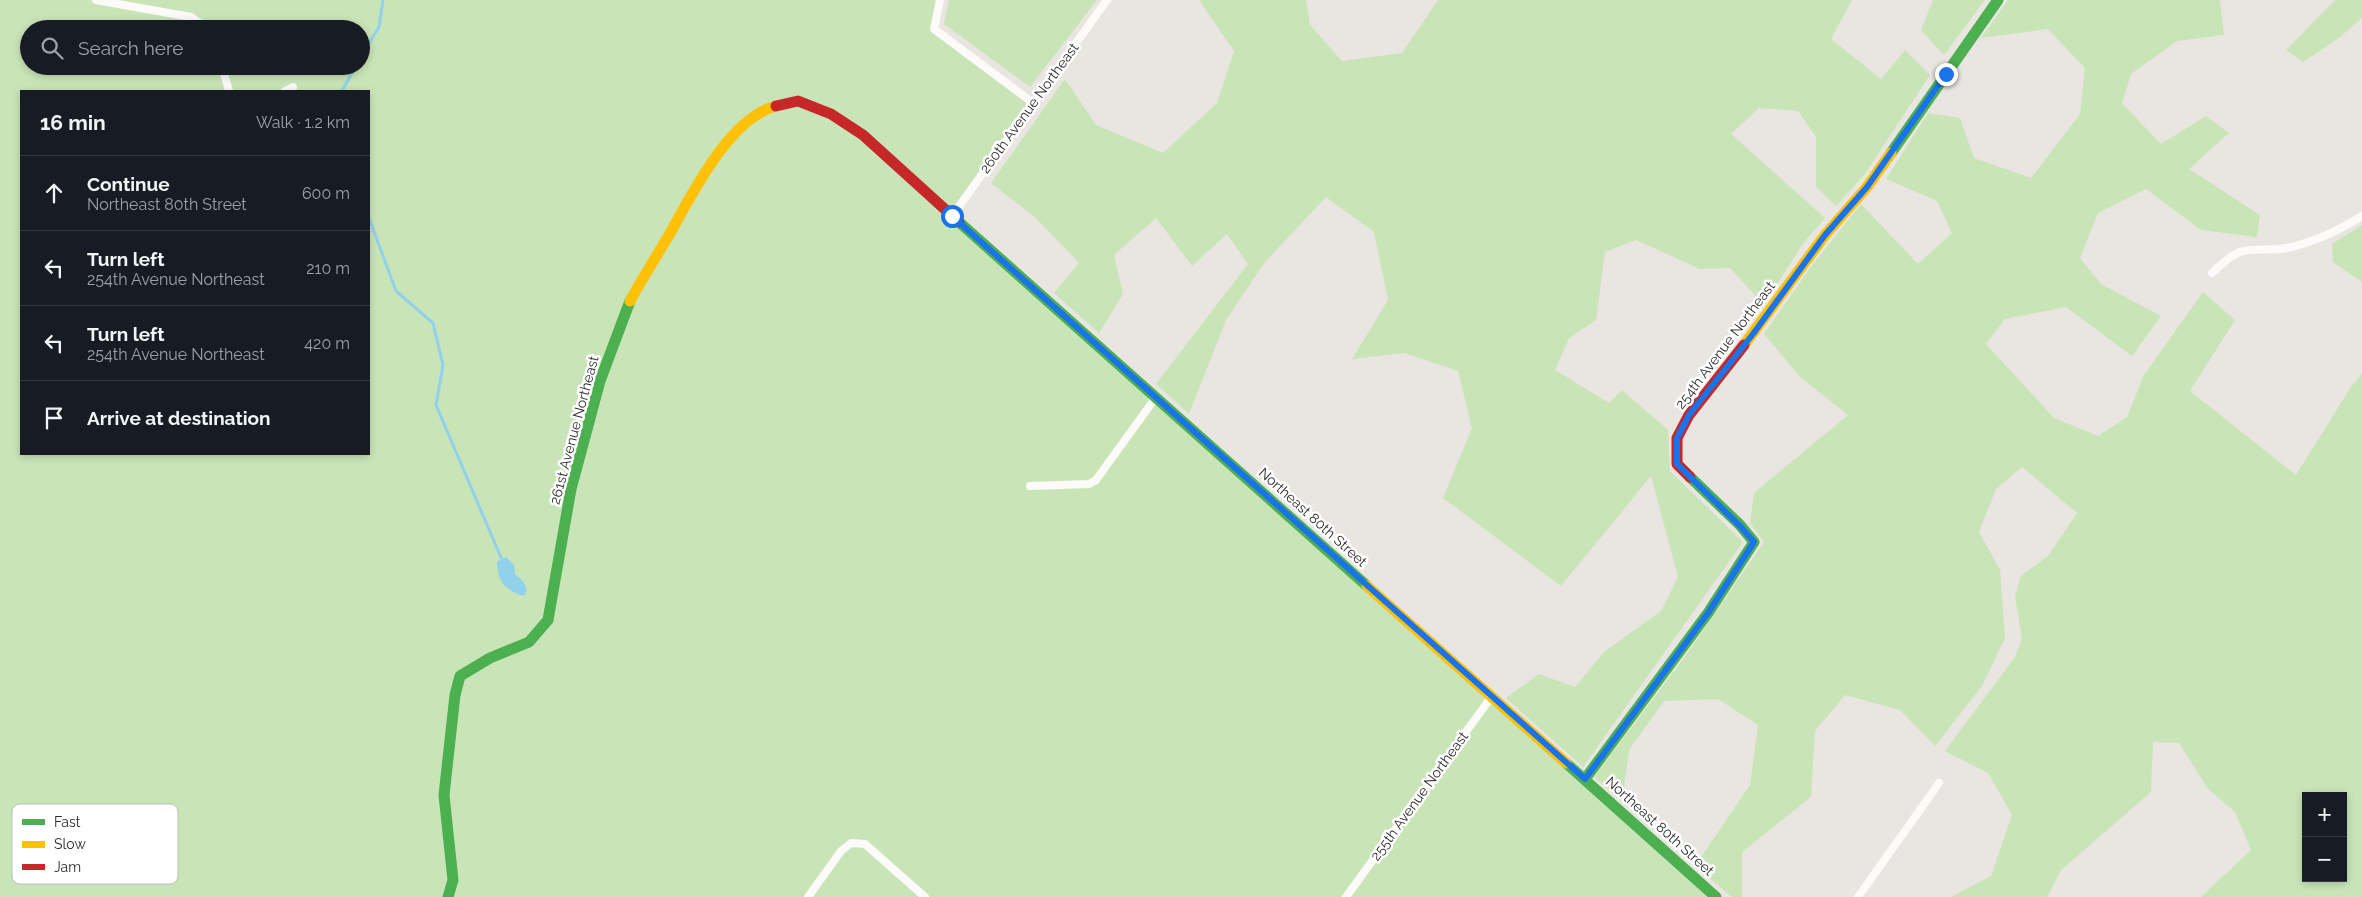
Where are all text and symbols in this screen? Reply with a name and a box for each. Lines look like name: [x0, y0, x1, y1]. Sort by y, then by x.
search box: [20, 20, 370, 75]
icon: search: [38, 34, 66, 62]
text: Search here: [78, 37, 184, 59]
street label: 260th Avenue Northeast: [976, 40, 1082, 176]
route end: [1935, 63, 1958, 86]
text: 16 min: [40, 110, 106, 135]
text: Walk · 1.2 km: [256, 113, 350, 132]
text: Continue: [87, 173, 170, 195]
icon: ahead: [40, 179, 68, 207]
text: 600 m: [302, 184, 350, 203]
text: Northeast 80th Street: [87, 195, 247, 214]
route start: [941, 205, 964, 228]
text: Turn left: [87, 248, 164, 270]
icon: left: [40, 254, 68, 282]
text: 210 m: [306, 259, 350, 278]
text: 254th Avenue Northeast: [87, 270, 265, 289]
street label: 254th Avenue Northeast: [1672, 278, 1778, 412]
text: Turn left: [87, 323, 164, 345]
icon: left: [40, 329, 68, 357]
text: 420 m: [304, 334, 350, 353]
text: 254th Avenue Northeast: [87, 345, 265, 364]
street label: 261st Avenue Northeast: [546, 354, 602, 506]
icon: arrive: [40, 404, 68, 432]
text: Arrive at destination: [87, 407, 271, 429]
street label: Northeast 80th Street: [1256, 464, 1371, 570]
street label: 255th Avenue Northeast: [1367, 728, 1471, 864]
street label: Northeast 80th Street: [1603, 773, 1718, 879]
map controls: [2302, 792, 2347, 882]
button: +: [2302, 792, 2347, 837]
legend: [12, 804, 178, 884]
text: Fast: [54, 814, 81, 830]
text: Slow: [54, 836, 86, 852]
button: −: [2302, 837, 2347, 882]
text: Jam: [54, 859, 81, 875]

